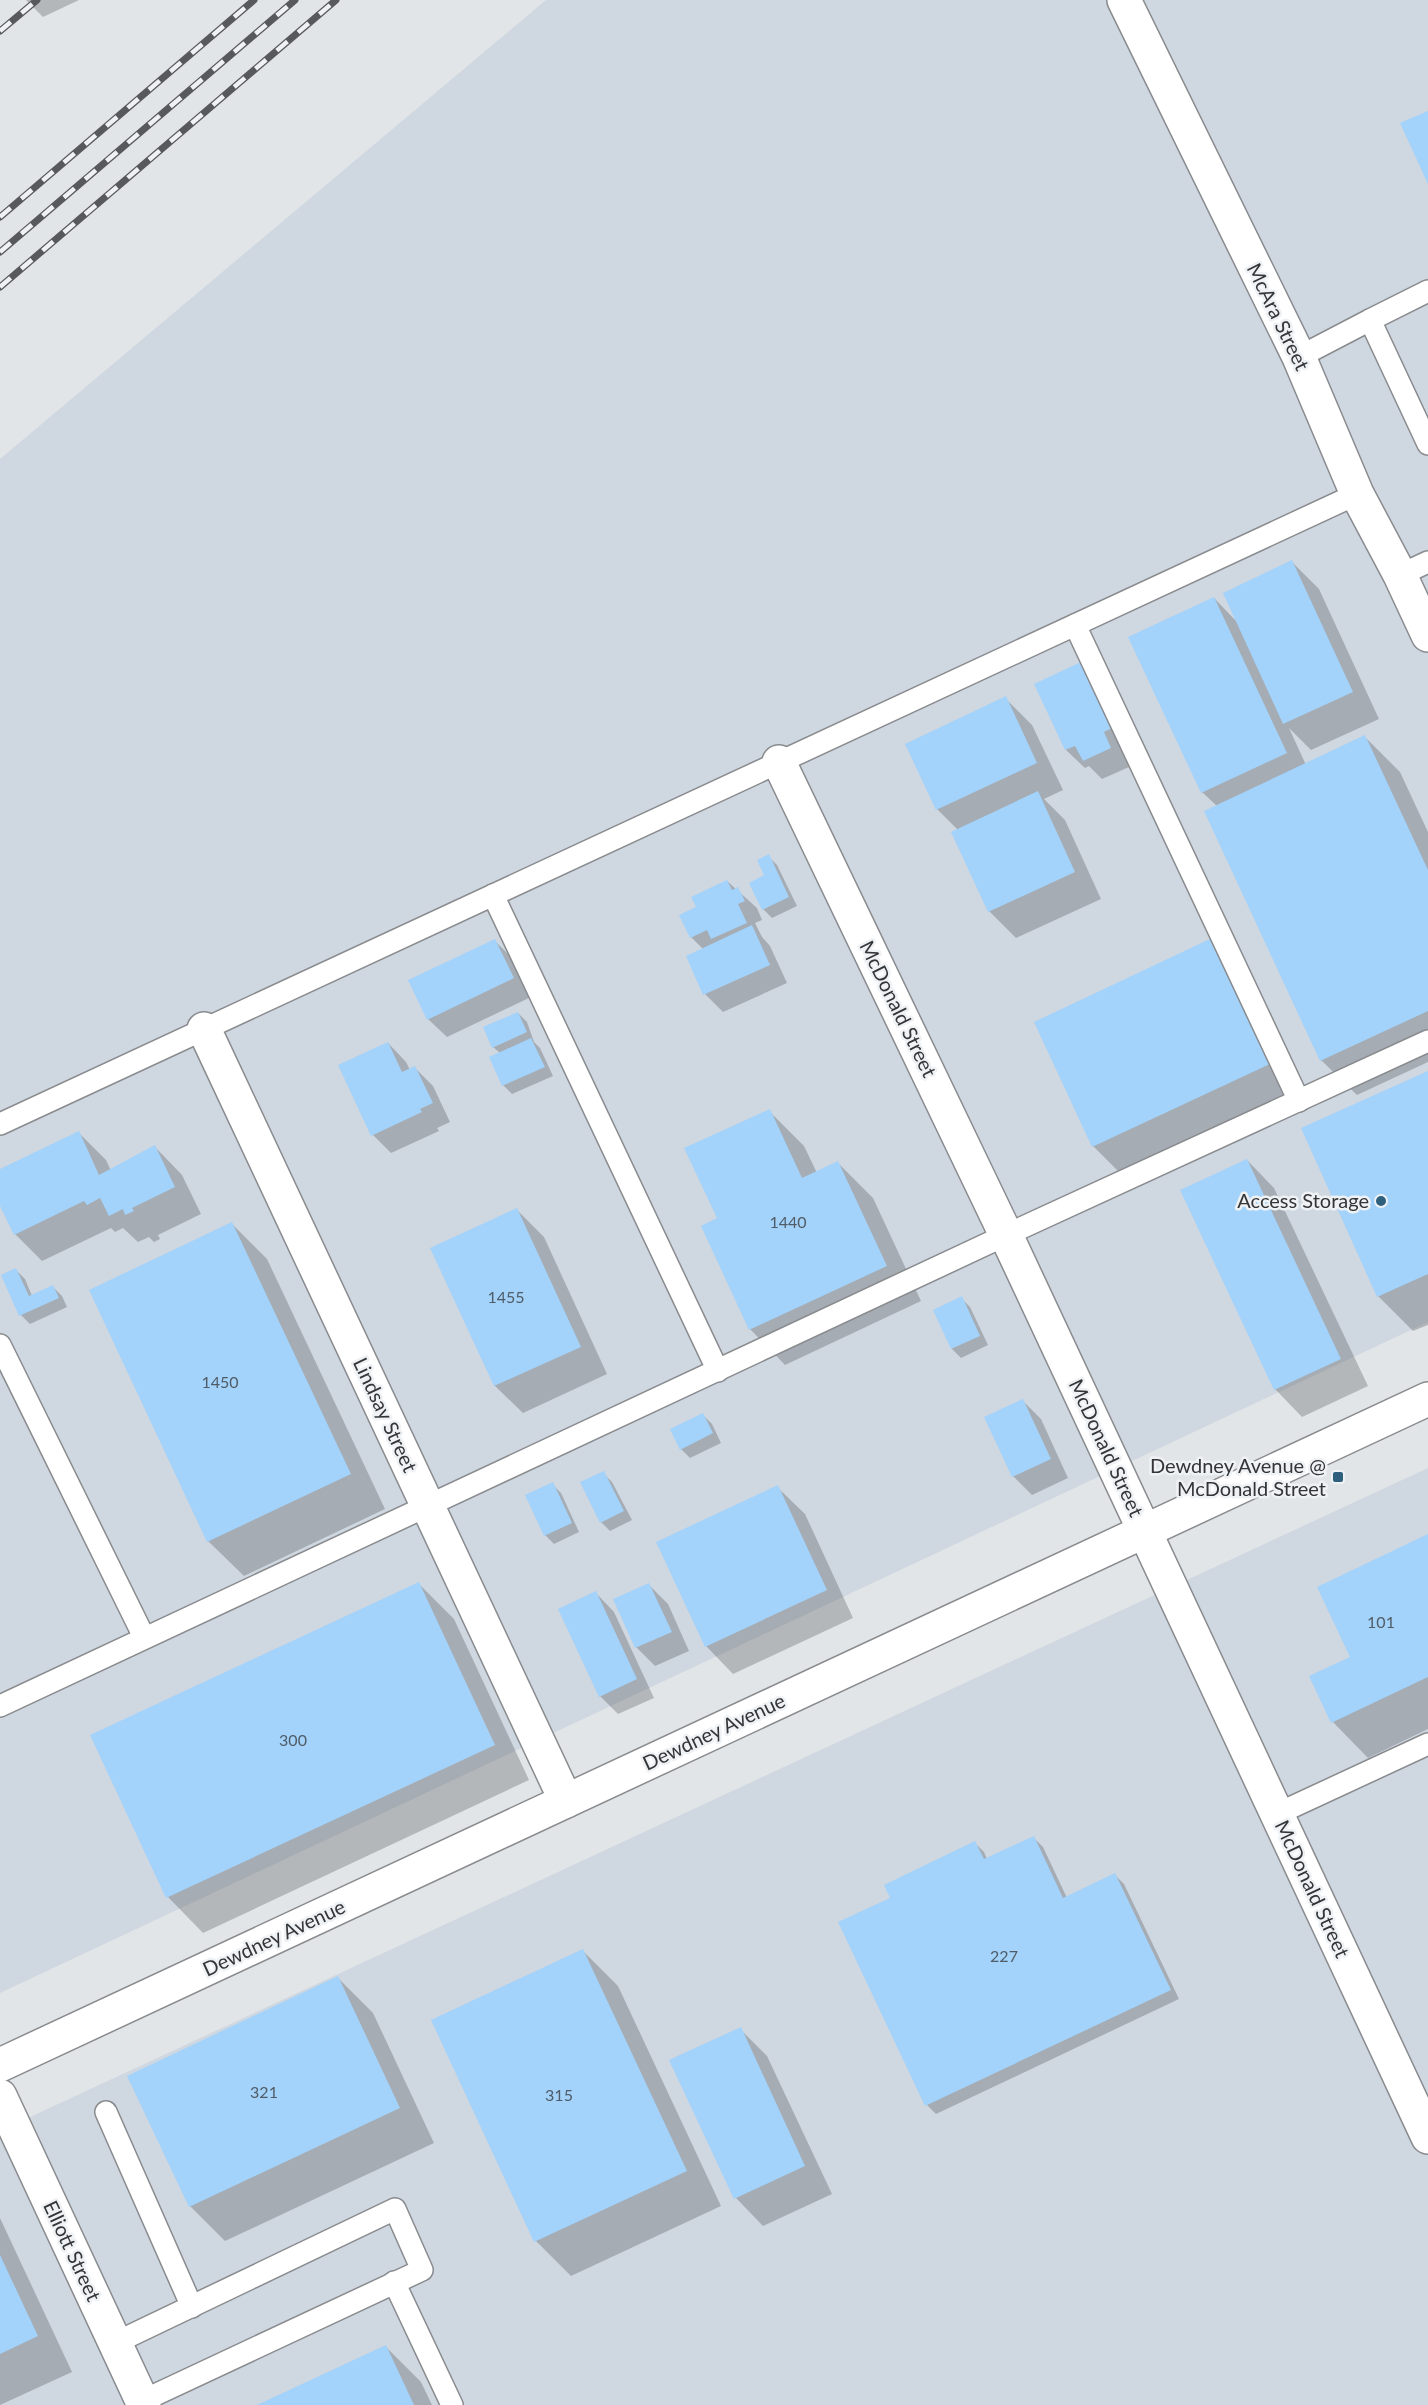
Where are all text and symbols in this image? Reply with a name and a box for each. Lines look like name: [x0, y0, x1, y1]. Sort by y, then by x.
street label: McAra Street: [1243, 259, 1315, 374]
street label: McDonald Street: [855, 936, 942, 1081]
place label: Access Storage: [1237, 1188, 1369, 1212]
marker: Access Storage: [1374, 1194, 1388, 1208]
house number: 1440: [769, 1212, 807, 1231]
house number: 1455: [487, 1287, 525, 1306]
street label: Lindsay Street: [349, 1354, 423, 1476]
house number: 1450: [201, 1372, 239, 1391]
street label: McDonald Street: [1065, 1375, 1149, 1520]
place label: Dewdney Avenue @ McDonald Street: [1150, 1453, 1326, 1500]
marker: Dewdney Avenue @ McDonald Street: [1331, 1470, 1345, 1484]
house number: 101: [1367, 1612, 1395, 1631]
street label: Dewdney Avenue: [639, 1688, 789, 1775]
house number: 300: [279, 1730, 307, 1749]
street label: McDonald Street: [1271, 1816, 1355, 1961]
street label: Dewdney Avenue: [199, 1894, 349, 1981]
house number: 227: [990, 1946, 1018, 1965]
house number: 321: [250, 2082, 278, 2101]
house number: 315: [545, 2085, 573, 2104]
street label: Elliott Street: [39, 2196, 107, 2305]

